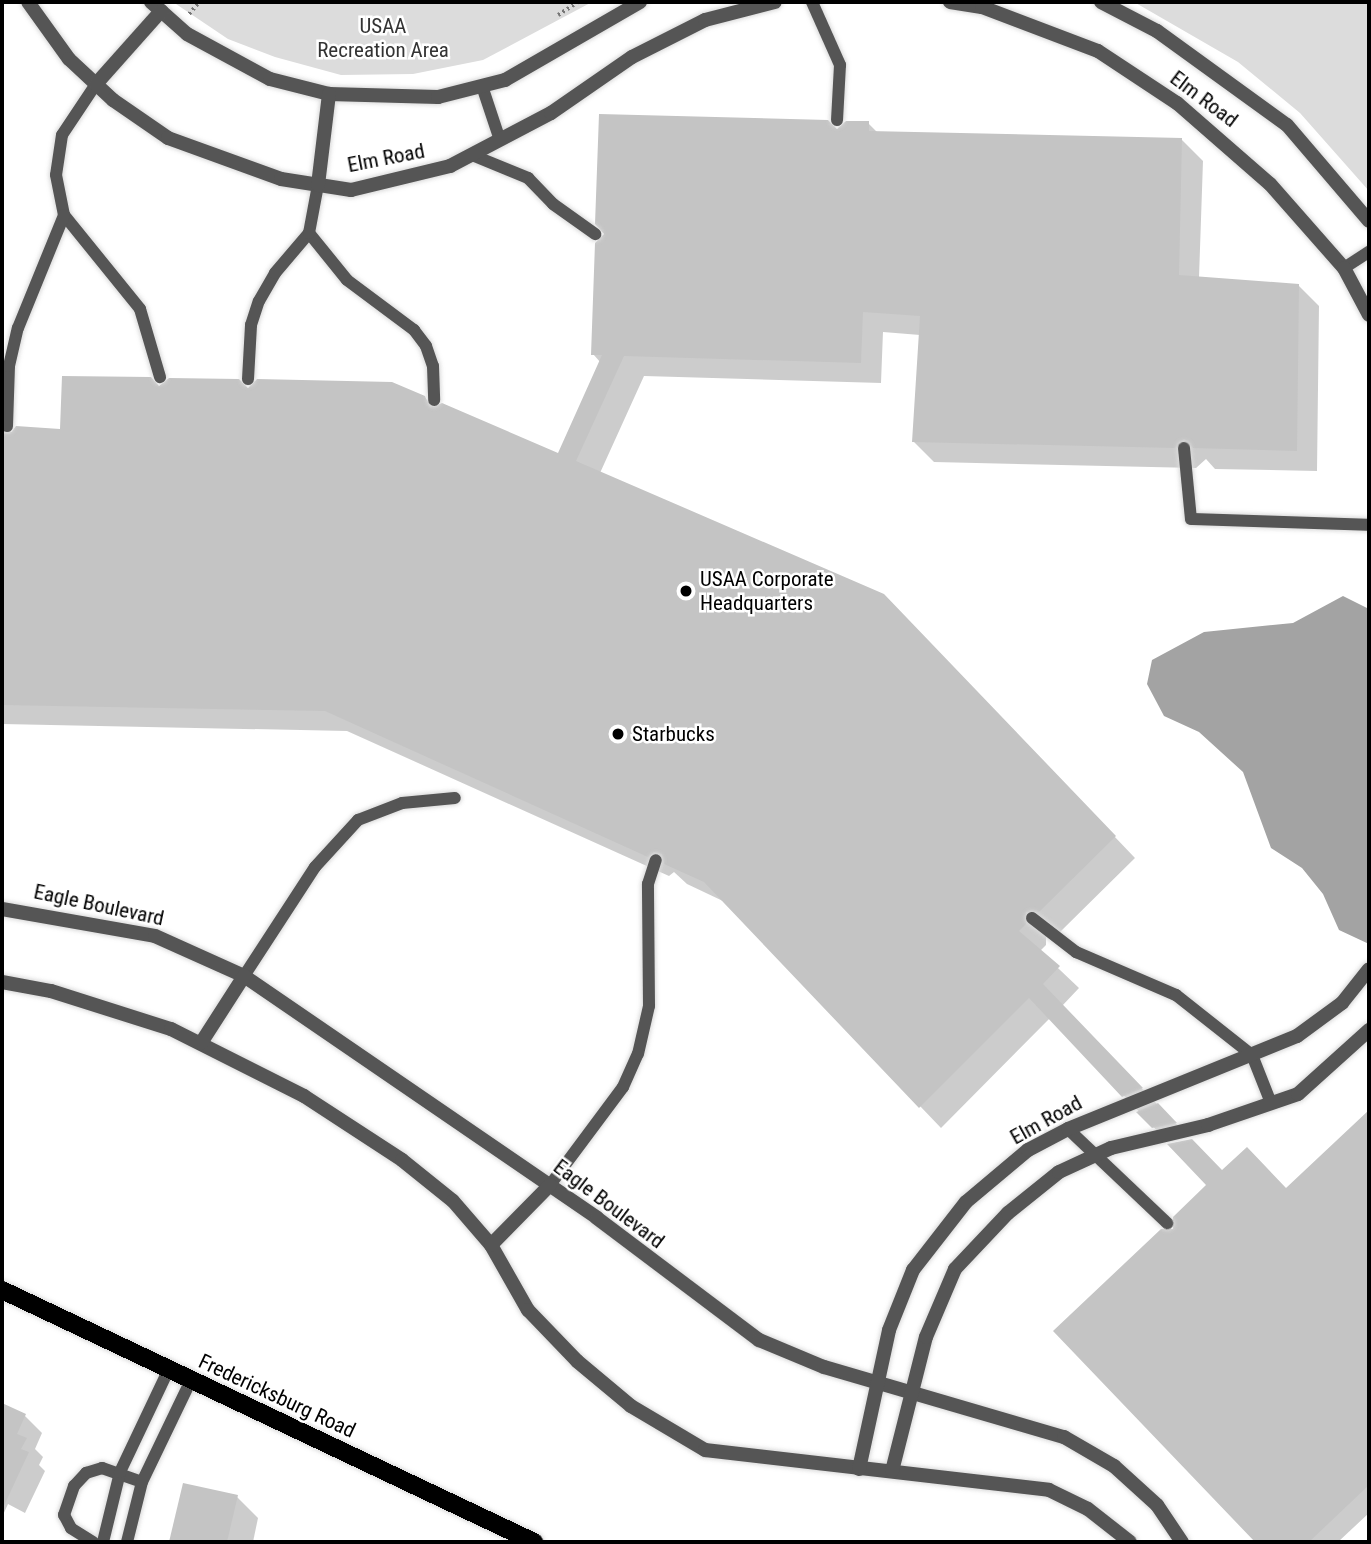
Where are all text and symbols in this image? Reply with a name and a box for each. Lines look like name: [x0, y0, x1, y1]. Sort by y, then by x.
park label: USAA Recreation Area: [317, 13, 449, 63]
street label: Elm Road: [1165, 65, 1243, 133]
street label: Elm Road: [345, 138, 427, 178]
place label: USAA Corporate Headquarters: [700, 566, 834, 616]
marker: USAA Corporate Headquarters: [678, 583, 694, 599]
place label: Starbucks: [632, 721, 715, 747]
marker: Starbucks: [610, 726, 626, 742]
street label: Eagle Boulevard: [32, 879, 166, 931]
street label: Elm Road: [1006, 1090, 1086, 1150]
street label: Eagle Boulevard: [548, 1154, 670, 1254]
street label: Fredericksburg Road: [195, 1349, 359, 1443]

